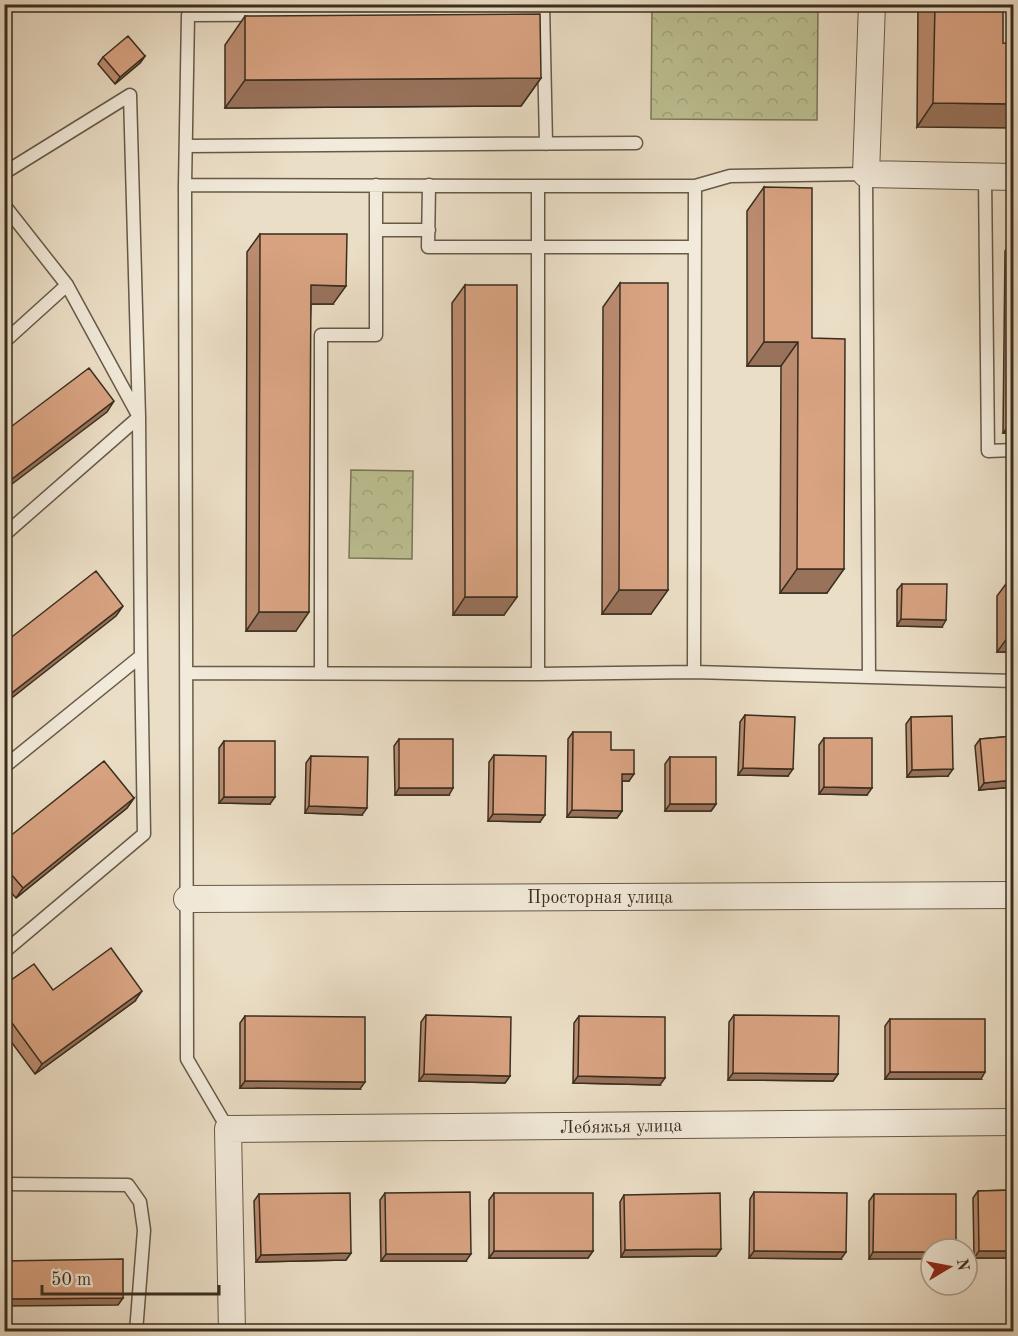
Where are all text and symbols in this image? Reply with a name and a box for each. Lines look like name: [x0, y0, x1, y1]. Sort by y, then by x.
street label: Просторная улица: [527, 889, 673, 907]
street label: Лебяжья улица: [560, 1117, 682, 1137]
north arrow: [919, 1237, 979, 1297]
text: N: [953, 1257, 971, 1273]
scale bar: [42, 1258, 219, 1296]
text: 50 m: [51, 1271, 91, 1289]

